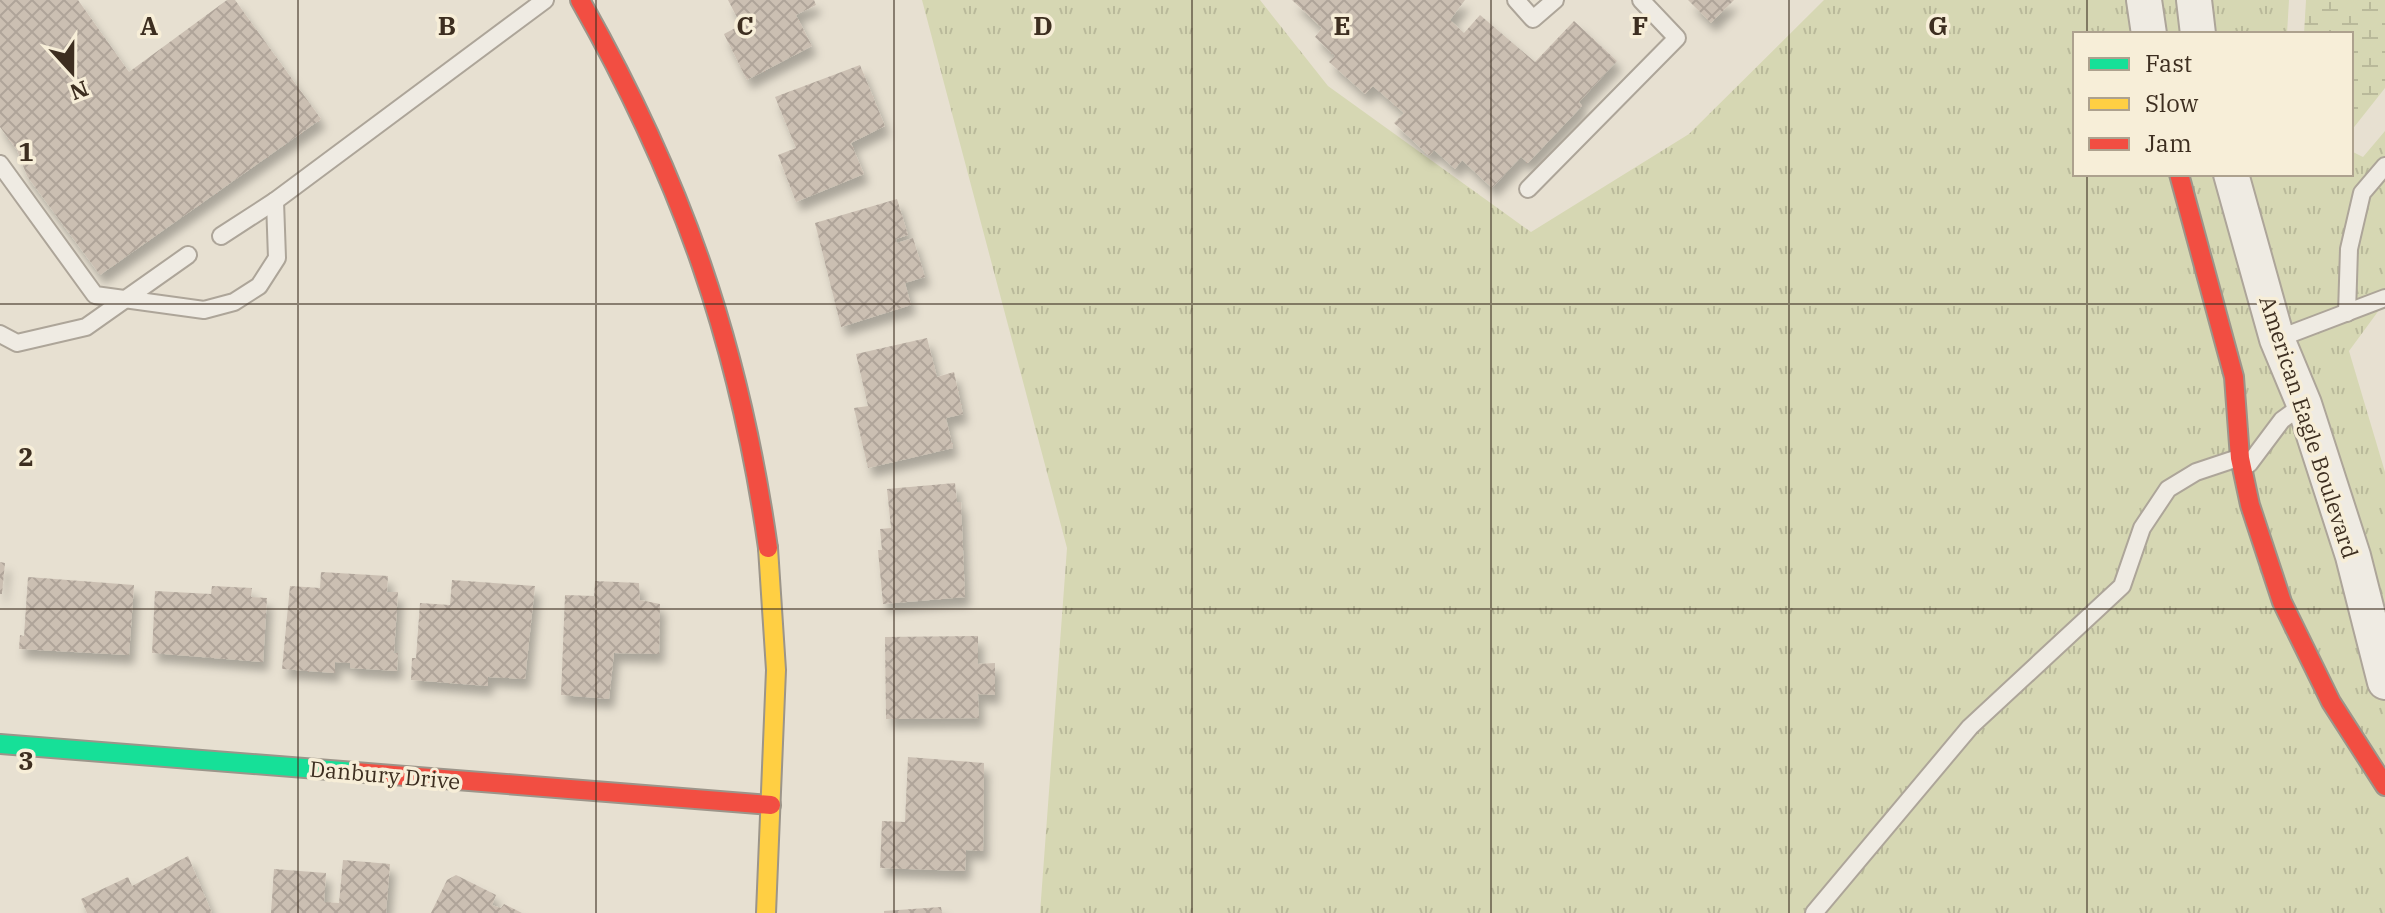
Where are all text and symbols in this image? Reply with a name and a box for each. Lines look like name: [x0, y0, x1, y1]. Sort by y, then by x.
text: A: [140, 8, 158, 42]
text: B: [438, 8, 456, 42]
text: C: [736, 8, 754, 42]
text: D: [1033, 8, 1053, 42]
text: E: [1333, 8, 1351, 42]
text: F: [1632, 8, 1648, 42]
text: G: [1928, 8, 1948, 42]
north arrow: [32, 32, 112, 112]
legend: [2073, 32, 2353, 176]
text: Fast: [2145, 47, 2192, 79]
text: N: [66, 74, 93, 108]
text: Slow: [2145, 87, 2199, 119]
text: Jam: [2145, 127, 2192, 159]
text: 1: [18, 134, 34, 168]
street label: American Eagle Boulevard: [2253, 292, 2366, 562]
text: 2: [18, 439, 34, 473]
text: 3: [18, 743, 34, 777]
street label: Danbury Drive: [308, 753, 462, 796]

